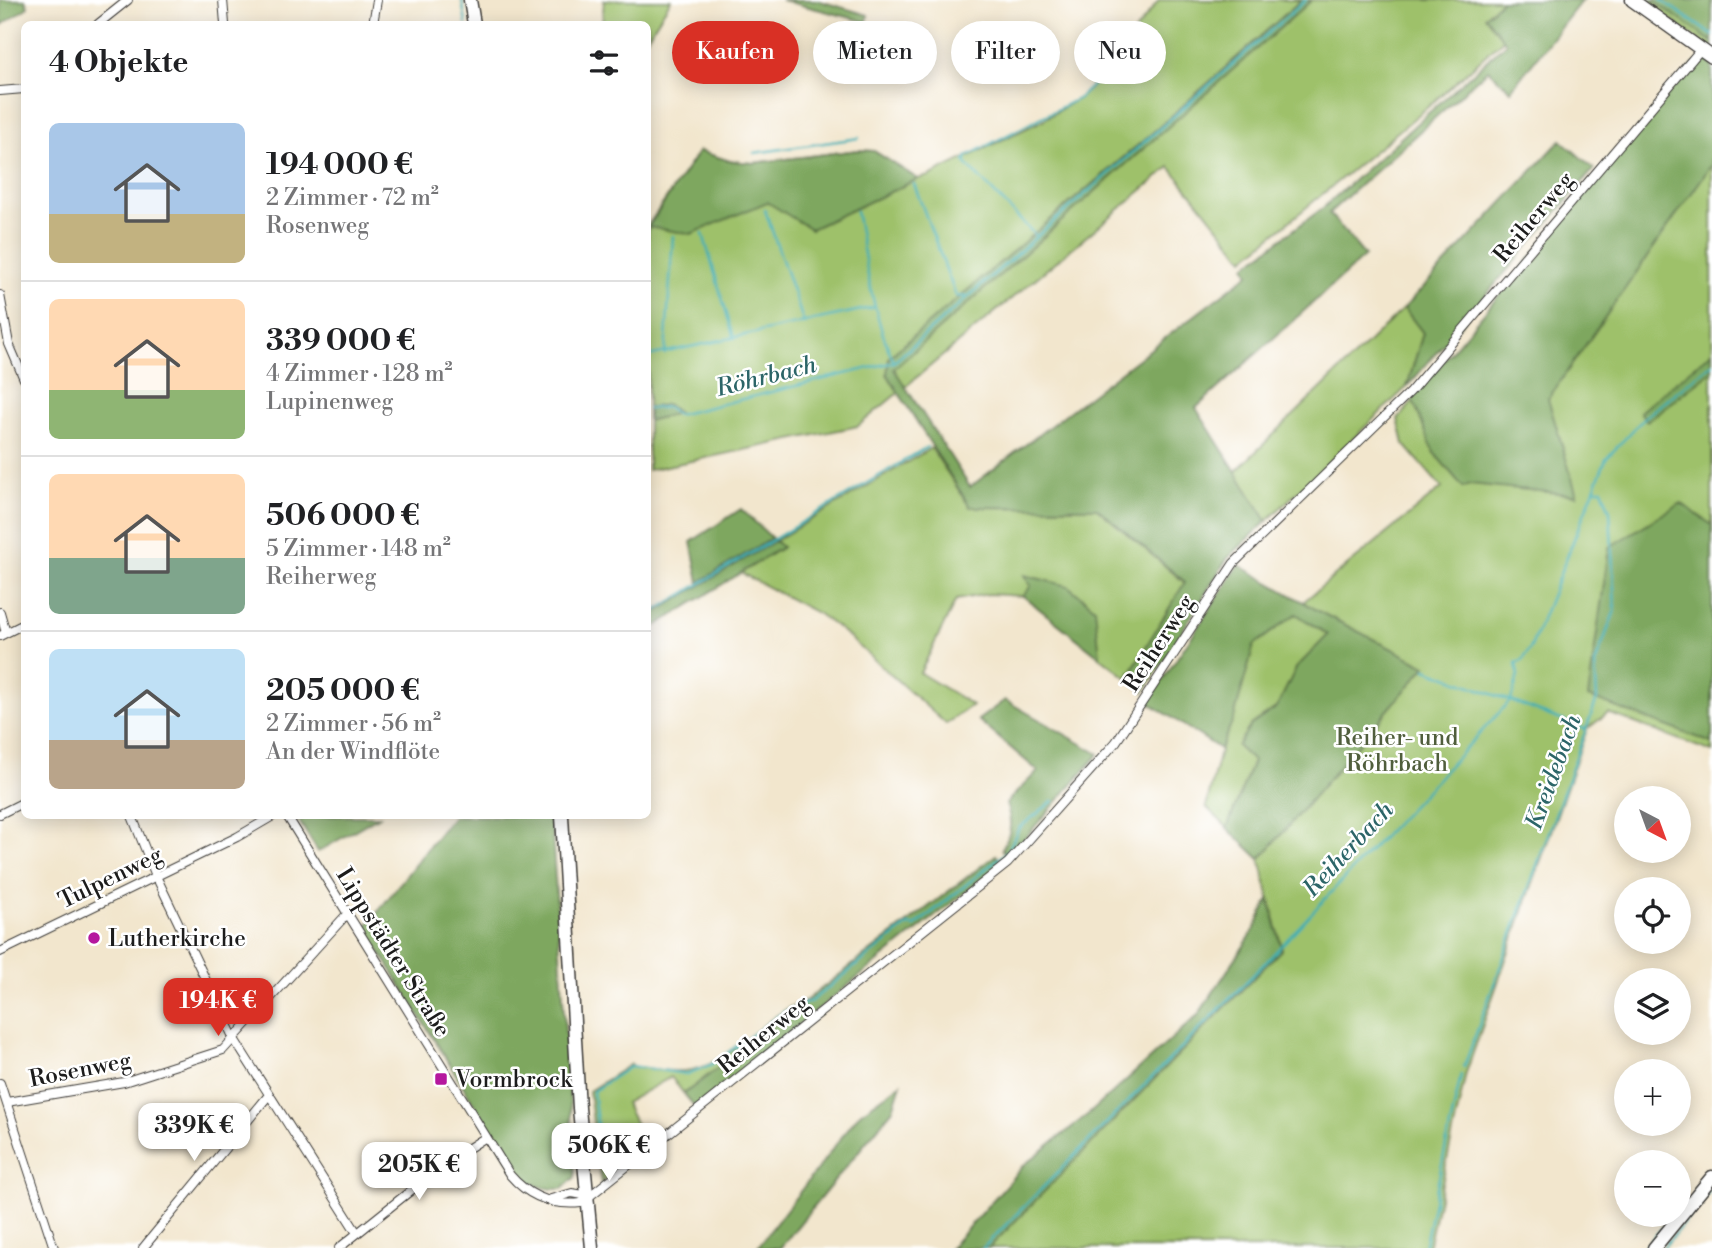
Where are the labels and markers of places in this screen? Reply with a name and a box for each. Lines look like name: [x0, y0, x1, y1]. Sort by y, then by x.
place label: Lutherkirche: [108, 925, 246, 953]
marker: Lutherkirche: [86, 930, 102, 946]
pin: 194K €: [161, 978, 275, 1038]
place label: Vormbrock: [454, 1066, 573, 1094]
marker: Vormbrock: [433, 1071, 449, 1087]
pin: 339K €: [137, 1104, 251, 1163]
pin: 506K €: [552, 1124, 666, 1183]
pin: 205K €: [362, 1142, 476, 1202]

